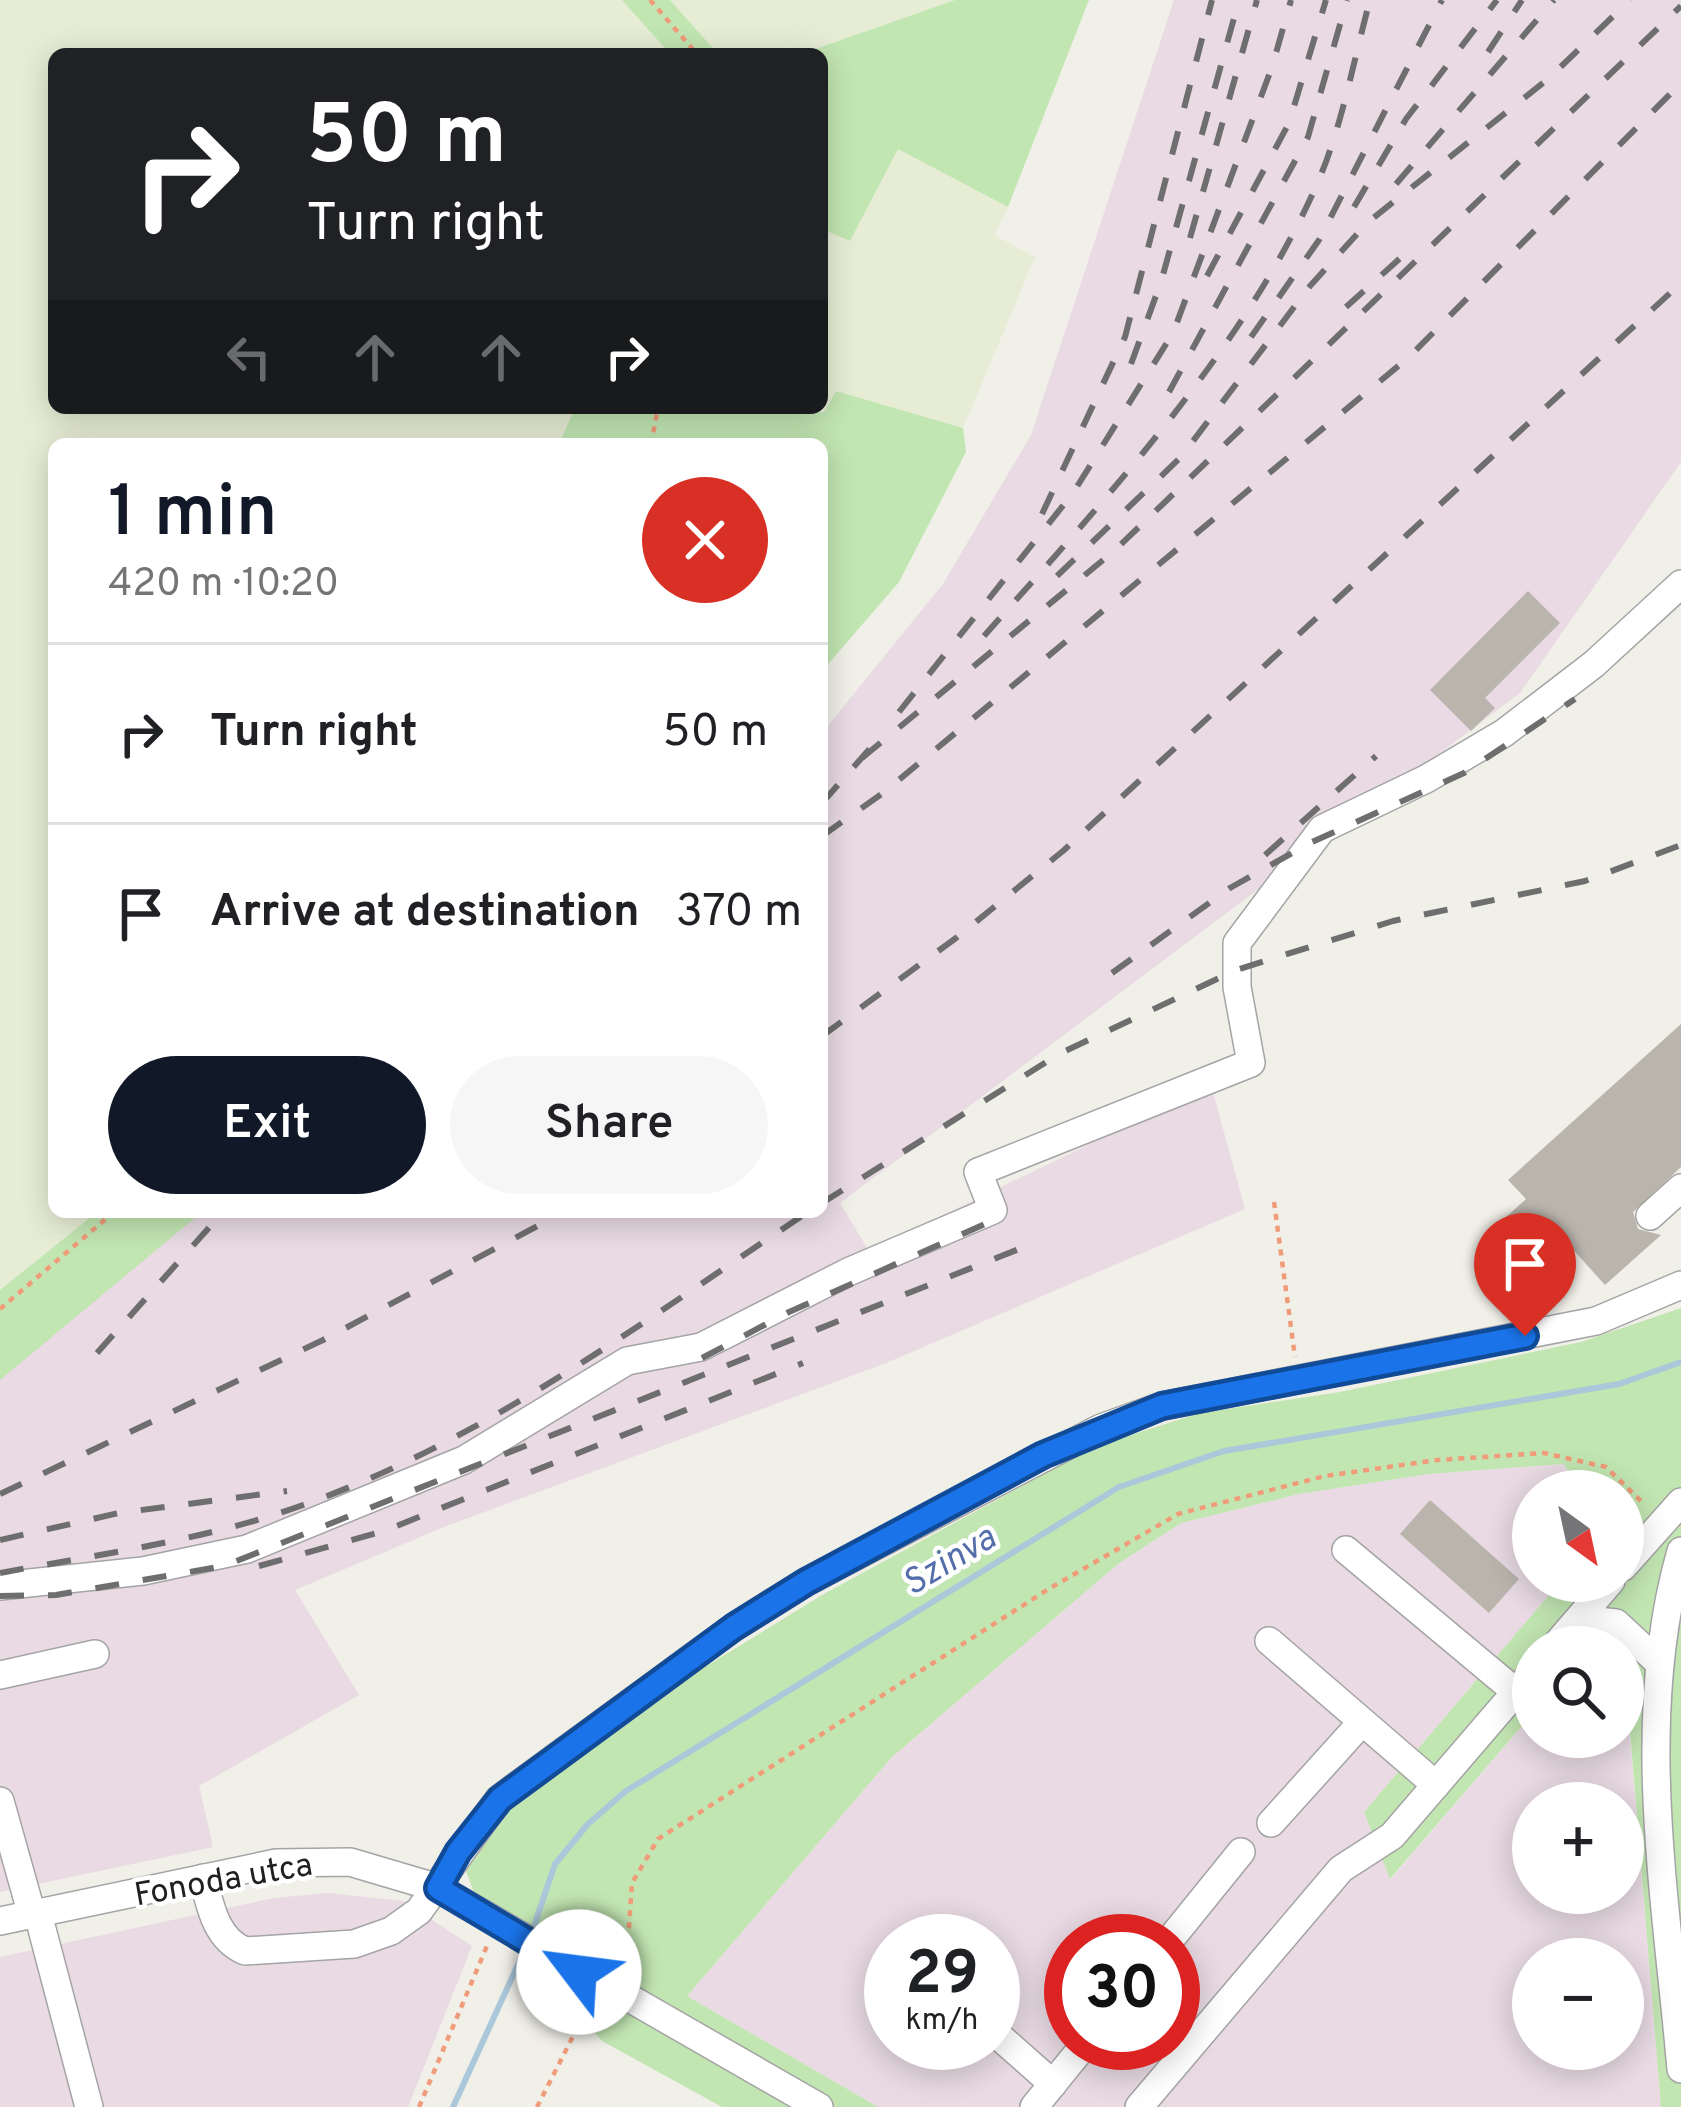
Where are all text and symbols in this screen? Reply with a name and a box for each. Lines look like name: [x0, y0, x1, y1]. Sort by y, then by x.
text: 50 m: [306, 87, 507, 193]
icon: right: [108, 96, 264, 252]
text: Turn right: [306, 191, 545, 260]
icon: left: [216, 324, 282, 390]
icon: ahead: [342, 324, 408, 390]
icon: ahead: [468, 324, 534, 390]
icon: right: [594, 324, 660, 390]
text: 1 min: [108, 470, 278, 562]
button: close: [642, 477, 768, 603]
text: 420 m · 10:20: [108, 561, 339, 610]
icon: right: [108, 701, 174, 767]
text: Turn right: [210, 705, 418, 762]
text: 50 m: [663, 705, 768, 762]
icon: arrive: [108, 881, 174, 947]
text: Arrive at destination: [210, 885, 640, 942]
text: 370 m: [676, 885, 802, 942]
button: Exit: [108, 1056, 426, 1194]
button: Share: [450, 1056, 768, 1194]
pin: [1474, 1213, 1576, 1336]
icon: arrive: [1492, 1231, 1558, 1297]
north arrow: [1512, 1470, 1644, 1602]
map controls: [1512, 1470, 1644, 2070]
water label: Szinva: [895, 1516, 1006, 1608]
button: search: [1512, 1626, 1644, 1758]
button: +: [1512, 1782, 1644, 1914]
street label: Fonoda utca: [131, 1846, 316, 1918]
position arrow: [516, 1909, 642, 2035]
speed limit sign: 30: [1044, 1914, 1200, 2070]
button: −: [1512, 1938, 1644, 2070]
text: 29: [905, 1939, 979, 2015]
text: km/h: [906, 2003, 978, 2040]

